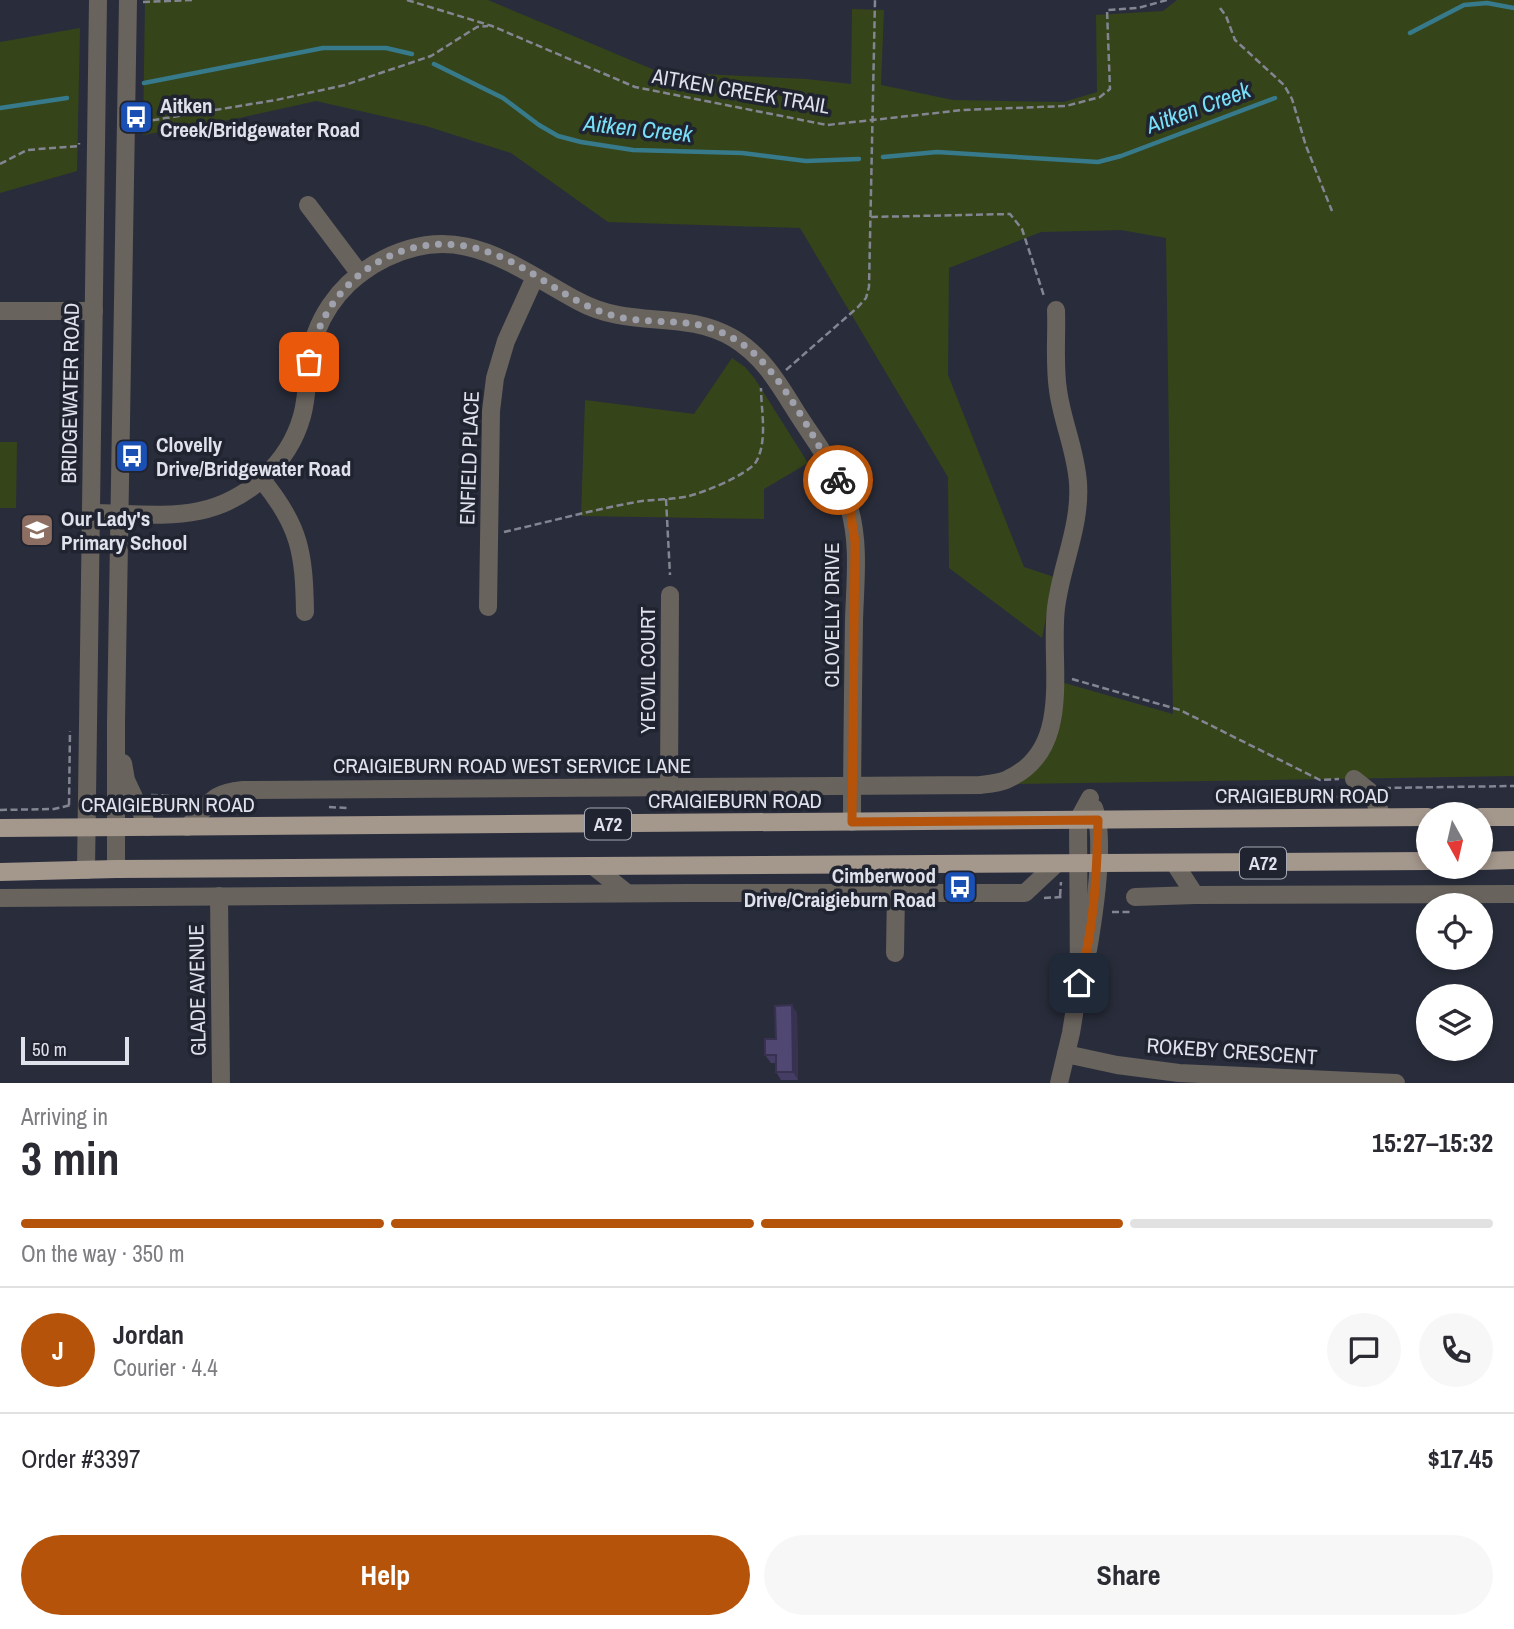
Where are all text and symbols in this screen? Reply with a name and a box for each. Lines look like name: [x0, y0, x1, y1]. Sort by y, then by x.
street label: AITKEN CREEK TRAIL: [649, 61, 832, 121]
water label: Aitken Creek: [1141, 73, 1256, 141]
place label: Aitken Creek/Bridgewater Road: [160, 91, 360, 144]
bus stop icon: Aitken Creek/Bridgewater Road: [117, 98, 155, 136]
water label: Aitken Creek: [581, 107, 695, 149]
street label: BRIDGEWATER ROAD: [54, 302, 86, 484]
pin: [279, 332, 339, 392]
icon: bag: [290, 343, 328, 381]
street label: ENFIELD PLACE: [452, 391, 486, 525]
place label: Clovelly Drive/Bridgewater Road: [156, 430, 351, 483]
bus stop icon: Clovelly Drive/Bridgewater Road: [113, 437, 151, 475]
courier: [803, 445, 873, 515]
icon: bike: [819, 461, 857, 499]
place label: Our Lady's Primary School: [61, 504, 187, 557]
school or university icon: Our Lady's Primary School: [18, 511, 56, 549]
street label: CLOVELLY DRIVE: [817, 543, 846, 687]
street label: YEOVIL COURT: [633, 606, 662, 734]
street label: CRAIGIEBURN ROAD WEST SERVICE LANE: [333, 751, 691, 780]
street label: CRAIGIEBURN ROAD: [1215, 781, 1389, 810]
street label: CRAIGIEBURN ROAD: [648, 786, 822, 815]
street label: CRAIGIEBURN ROAD: [81, 790, 255, 819]
north arrow: [1416, 802, 1493, 878]
map controls: [1416, 802, 1493, 1061]
road number: A72: [585, 808, 631, 839]
road number: A72: [1240, 848, 1286, 878]
place label: Cimberwood Drive/Craigieburn Road: [744, 861, 936, 914]
bus stop icon: Cimberwood Drive/Craigieburn Road: [941, 868, 979, 906]
button: locate: [1416, 893, 1493, 970]
street label: GLADE AVENUE: [181, 924, 213, 1056]
pin: [1049, 953, 1109, 1013]
icon: home: [1060, 964, 1098, 1002]
button: layers: [1416, 984, 1493, 1061]
street label: ROKEBY CRESCENT: [1146, 1031, 1319, 1071]
scale bar: [21, 1034, 130, 1066]
text: 50 m: [32, 1036, 67, 1062]
text: Arriving in: [21, 1101, 108, 1132]
text: 15:27–15:32: [1372, 1125, 1493, 1160]
text: 3 min: [21, 1127, 120, 1189]
text: On the way · 350 m: [21, 1238, 185, 1269]
button: chat: [1327, 1313, 1401, 1387]
button: phone: [1419, 1313, 1493, 1387]
text: Jordan: [113, 1317, 184, 1352]
text: J: [52, 1333, 64, 1368]
text: Courier · 4.4: [113, 1352, 218, 1383]
text: Order #3397: [21, 1441, 141, 1476]
text: $17.45: [1428, 1441, 1493, 1476]
button: Help: [21, 1535, 750, 1615]
button: Share: [764, 1535, 1493, 1615]

